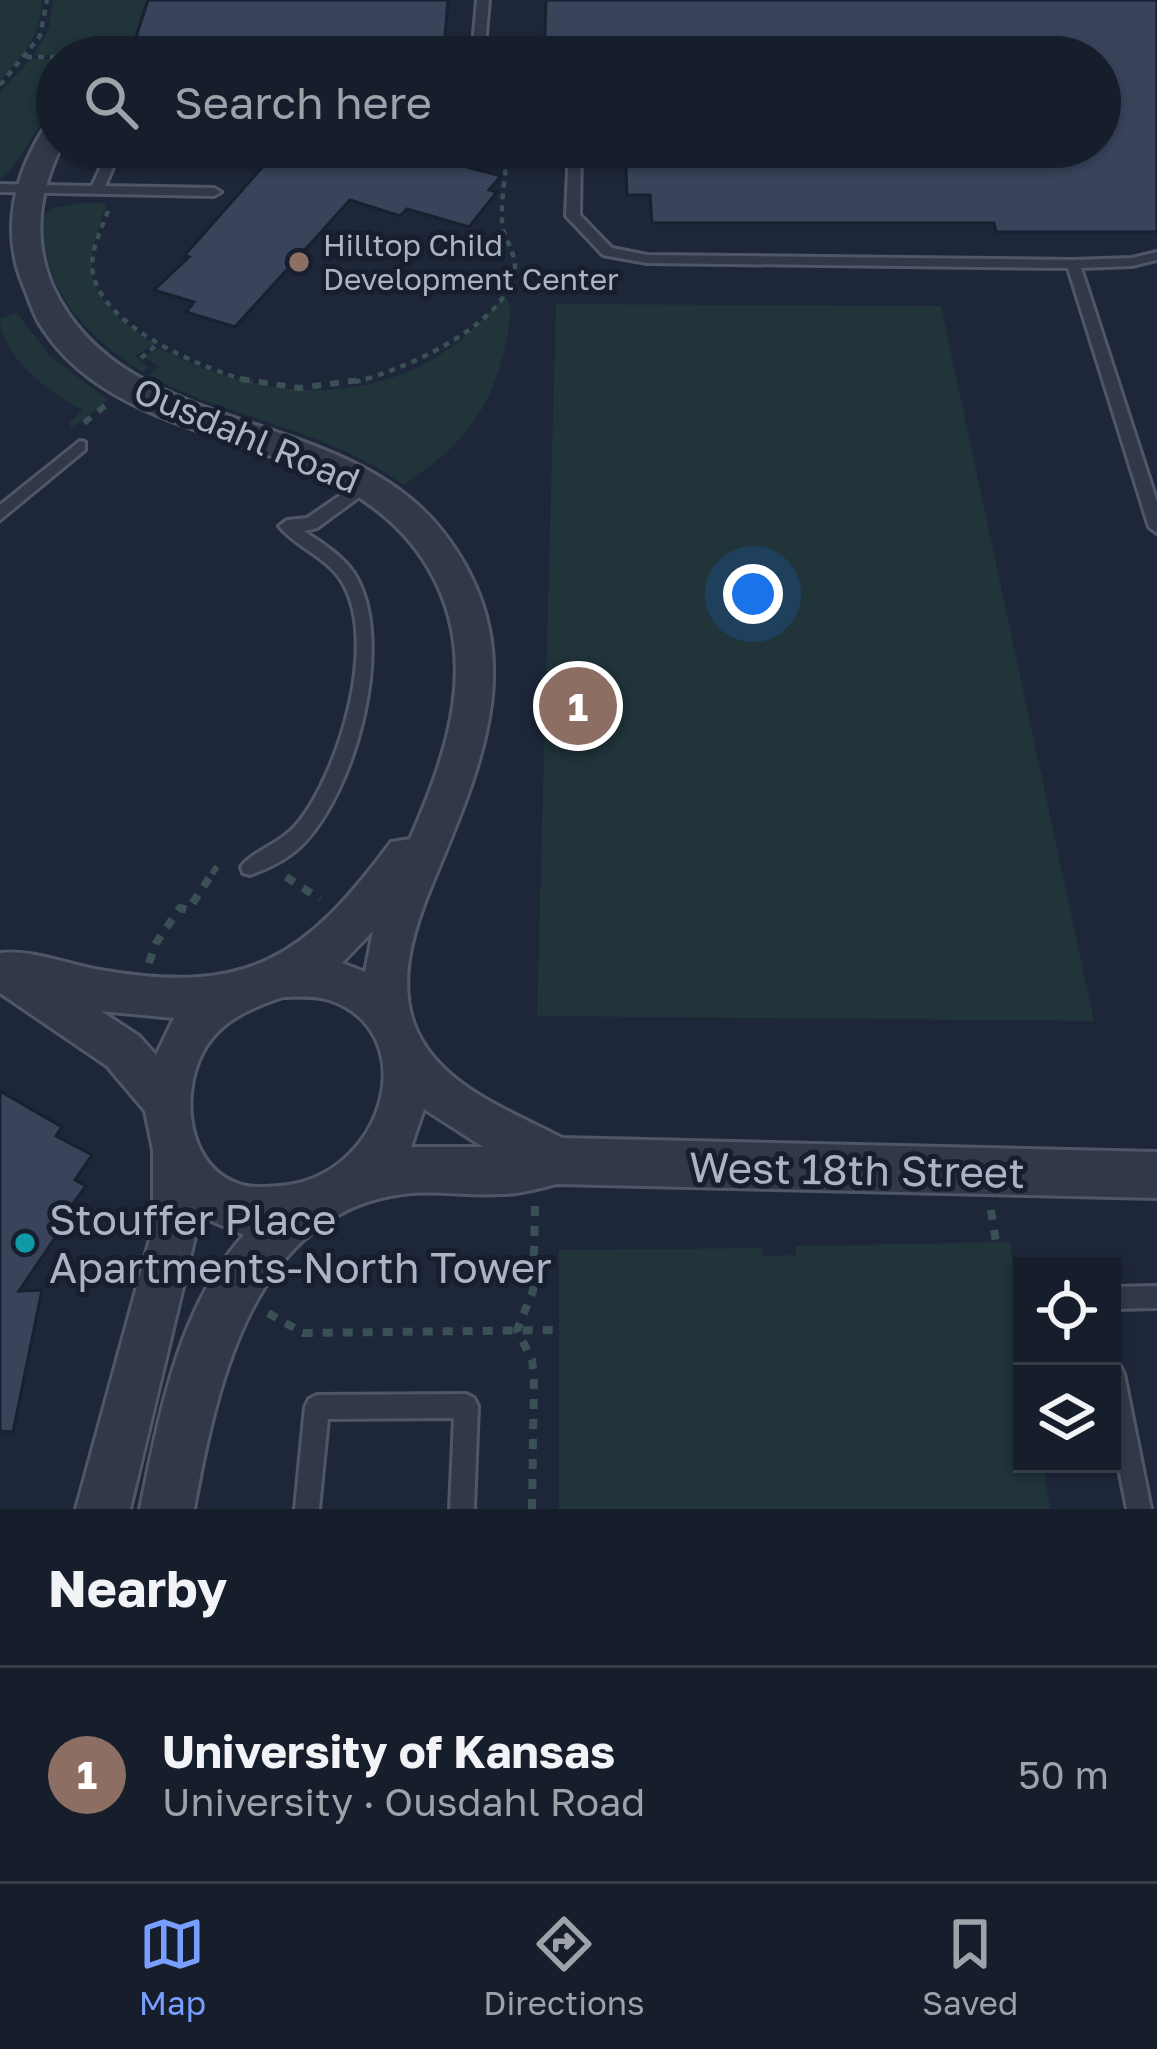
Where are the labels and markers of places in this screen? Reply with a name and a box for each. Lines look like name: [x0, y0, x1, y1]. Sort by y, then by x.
place label: Hilltop Child Development Center: [323, 227, 619, 297]
marker: Hilltop Child Development Center: [286, 249, 312, 275]
pin: 1: [539, 661, 617, 751]
place label: Stouffer Place Apartments-North Tower: [49, 1194, 552, 1292]
marker: Stouffer Place Apartments-North Tower: [12, 1230, 38, 1256]

